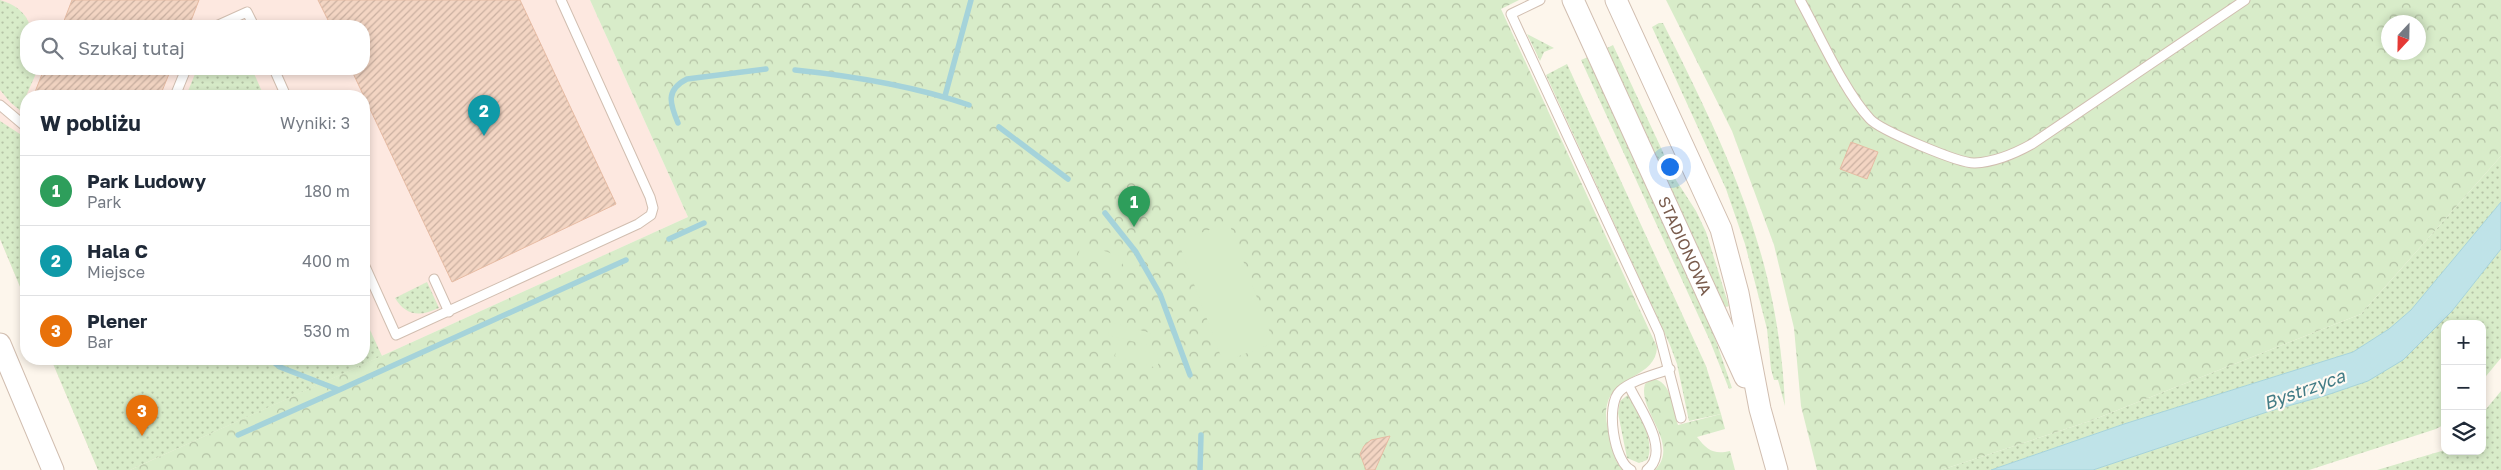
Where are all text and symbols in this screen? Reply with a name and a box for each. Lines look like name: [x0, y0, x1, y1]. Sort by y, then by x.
north arrow: [2381, 15, 2426, 60]
search box: [20, 20, 370, 75]
icon: search: [38, 34, 66, 62]
text: Szukaj tutaj: [78, 36, 185, 59]
pin: 2: [468, 95, 500, 136]
text: W pobliżu: [40, 110, 141, 136]
text: Wyniki: 3: [280, 113, 350, 133]
your location: [1657, 154, 1683, 180]
text: Park Ludowy: [87, 169, 206, 192]
text: 1: [52, 181, 60, 201]
text: 180 m: [304, 181, 350, 201]
pin: 1: [1118, 186, 1150, 227]
text: Park: [87, 192, 122, 212]
street label: STADIONOWA: [1654, 193, 1716, 299]
text: Hala C: [87, 239, 148, 262]
text: 2: [51, 251, 61, 271]
text: 400 m: [302, 251, 350, 271]
text: Miejsce: [87, 262, 145, 282]
text: Plener: [87, 309, 147, 332]
map controls: [2441, 320, 2486, 455]
button: +: [2441, 320, 2486, 365]
text: 3: [51, 321, 61, 341]
text: 530 m: [303, 321, 350, 341]
text: Bar: [87, 332, 113, 352]
water label: Bystrzyca: [2260, 364, 2348, 414]
button: −: [2441, 365, 2486, 410]
pin: 3: [126, 395, 158, 436]
button: layers: [2441, 410, 2486, 455]

